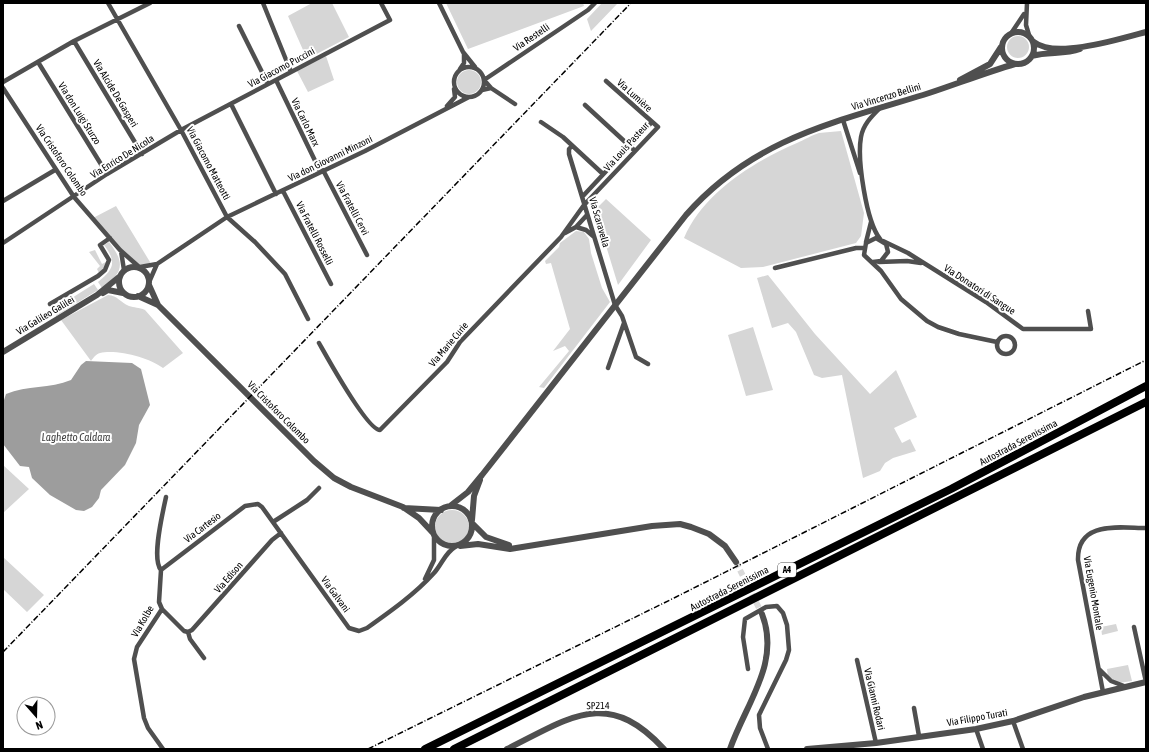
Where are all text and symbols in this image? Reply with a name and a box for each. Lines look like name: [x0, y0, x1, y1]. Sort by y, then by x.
street label: Via Restelli: [511, 21, 551, 53]
street label: Via Giacomo Puccini: [246, 45, 316, 90]
street label: Via Alcide De Gasperi: [91, 57, 140, 129]
street label: Via Lumière: [615, 77, 655, 114]
street label: Via don Luigi Sturzo: [56, 80, 103, 146]
street label: Via Vincenzo Bellini: [850, 81, 922, 112]
street label: Via Carlo Marx: [289, 96, 322, 148]
street label: Via Louis Pasteur: [602, 119, 652, 173]
street label: Via Cristoforo Colombo: [34, 123, 90, 198]
street label: Via Giacomo Matteotti: [185, 125, 233, 202]
street label: Via Enrico De Nicola: [88, 132, 156, 180]
street label: Via don Giovanni Minzoni: [286, 133, 374, 184]
street label: Via Fratelli Cervi: [334, 180, 371, 237]
street label: Via Scaravella: [587, 196, 612, 249]
street label: Via Fratelli Rosselli: [294, 200, 335, 267]
street label: Via Donatori di Sangue: [942, 262, 1018, 317]
street label: Via Galileo Galilei: [14, 294, 76, 337]
street label: Via Marie Curie: [427, 319, 471, 369]
street label: Via Cristoforo Colombo: [245, 379, 312, 446]
street label: Autostrada Serenissima: [978, 417, 1059, 468]
water label: Laghetto Caldara: [42, 431, 110, 443]
street label: Via Cartesio: [182, 510, 223, 545]
street label: Via Eugenio Montale: [1082, 555, 1106, 631]
street label: Via Edison: [212, 559, 245, 595]
road number: A4: [778, 563, 796, 577]
street label: Autostrada Serenissima: [688, 564, 771, 613]
street label: Via Galvani: [319, 574, 352, 614]
street label: Via Kolbe: [129, 603, 156, 639]
street label: Via Gianni Rodari: [862, 667, 887, 731]
north arrow: [16, 696, 56, 736]
street label: SP214: [586, 700, 610, 711]
street label: Via Filippo Turati: [946, 707, 1008, 728]
text: N: [34, 719, 45, 732]

